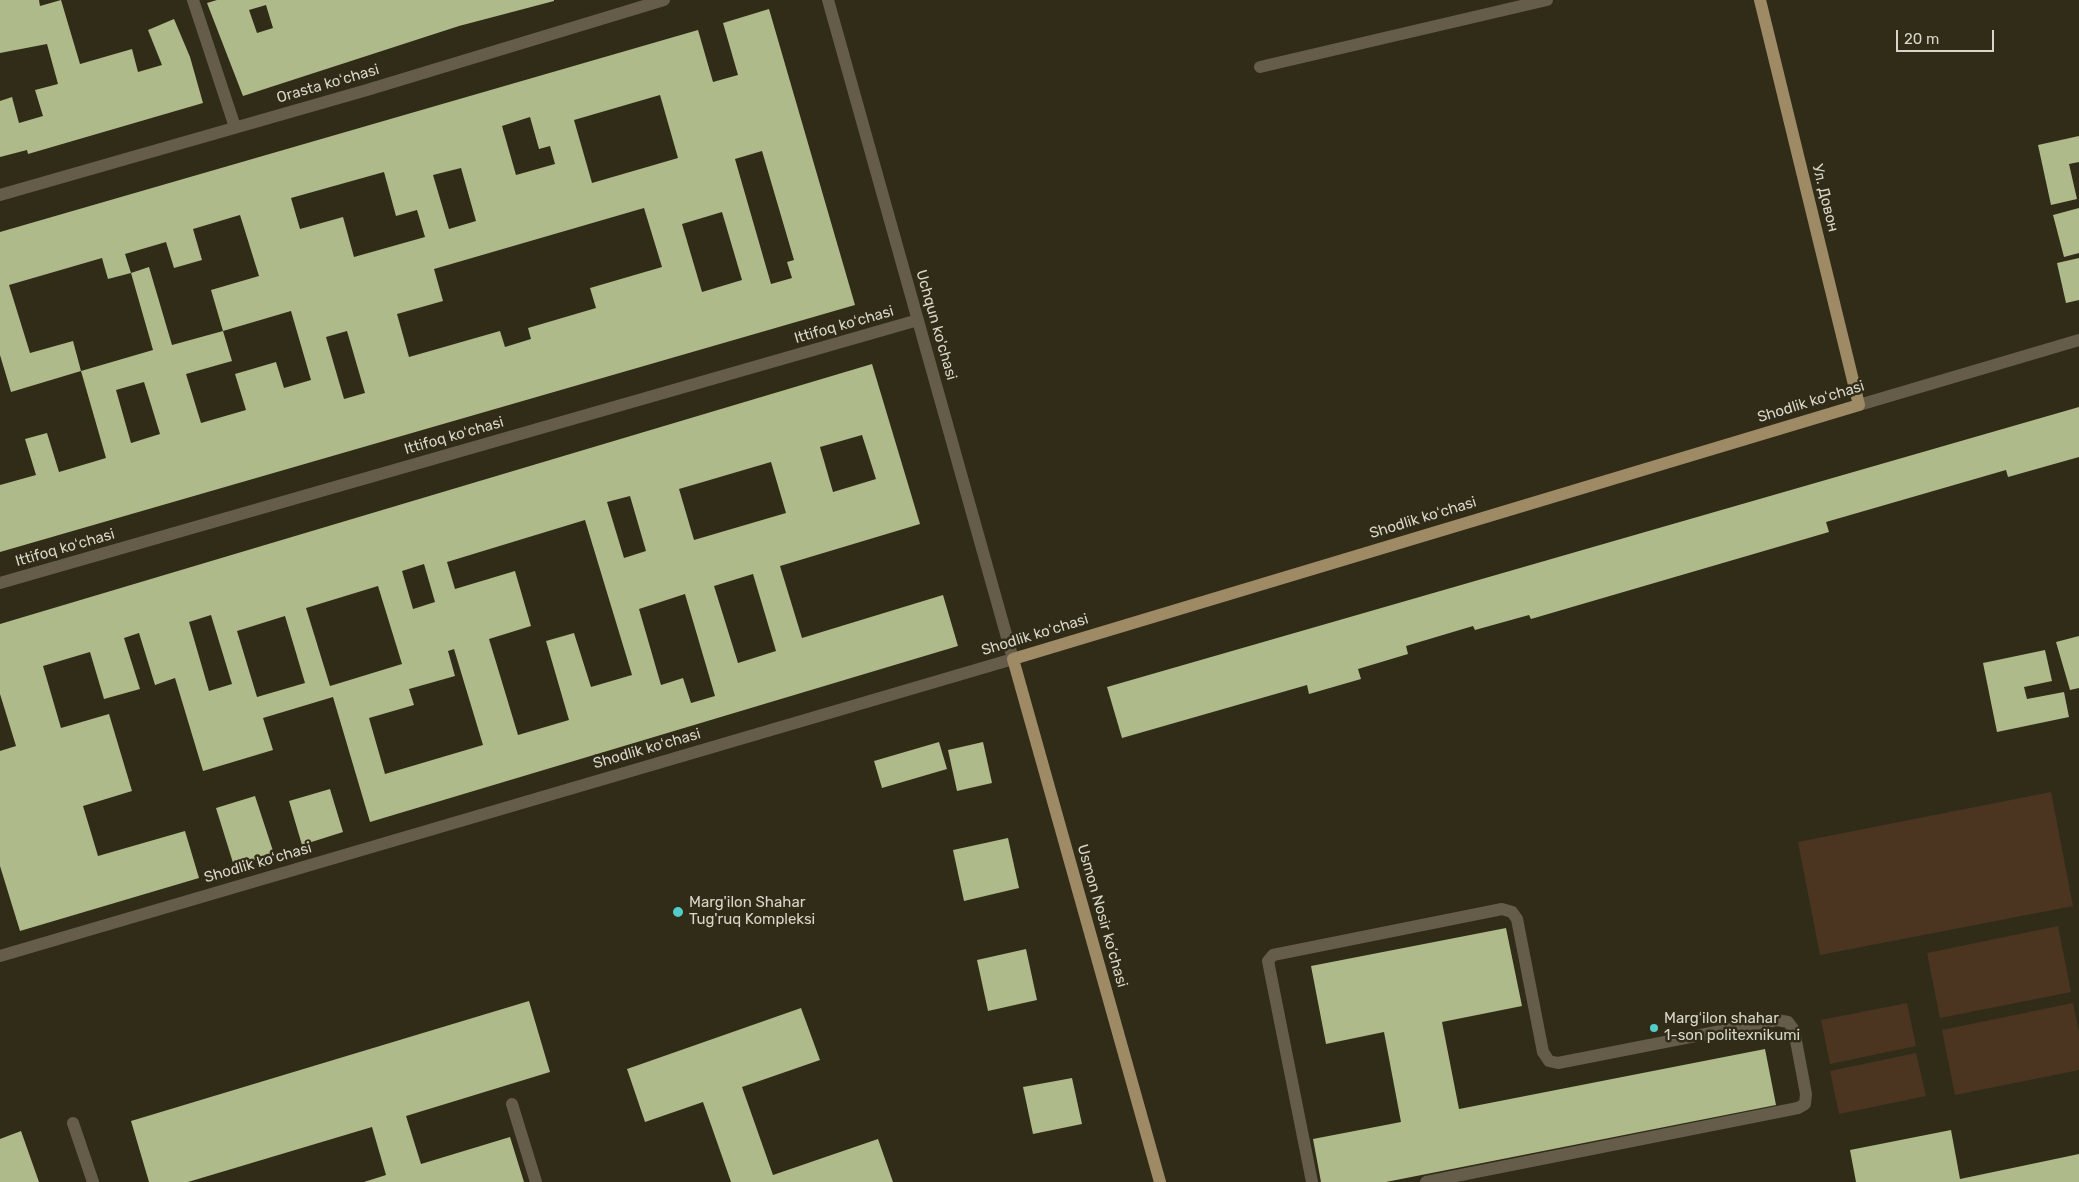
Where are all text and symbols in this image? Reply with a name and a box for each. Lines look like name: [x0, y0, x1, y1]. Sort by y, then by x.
scale bar: [1899, 20, 1996, 52]
text: 20 m: [1904, 30, 1939, 48]
street label: Orasta koʻchasi: [275, 61, 381, 107]
street label: Ул. Довон: [1808, 162, 1842, 234]
street label: Uchqun ko'chasi: [912, 268, 960, 382]
street label: Ittifoq koʻchasi: [792, 302, 896, 348]
street label: Shodlik koʻchasi: [1755, 377, 1867, 427]
street label: Ittifoq koʻchasi: [402, 413, 506, 459]
street label: Shodlik koʻchasi: [1367, 493, 1479, 543]
street label: Ittifoq koʻchasi: [13, 525, 117, 571]
street label: Shodlik koʻchasi: [979, 610, 1091, 660]
street label: Shodlik koʻchasi: [591, 725, 703, 773]
street label: Shodlik koʻchasi: [202, 839, 314, 887]
street label: Usmon Nosir ko‘chasi: [1073, 842, 1131, 990]
place label: Marg'ilon Shahar Tug'ruq Kompleksi: [689, 894, 815, 929]
marker: Marg'ilon Shahar Tug'ruq Kompleksi: [671, 905, 685, 919]
place label: Margʻilon shahar 1-son politexnikumi: [1664, 1010, 1800, 1045]
marker: Margʻilon shahar 1-son politexnikumi: [1648, 1022, 1660, 1034]

